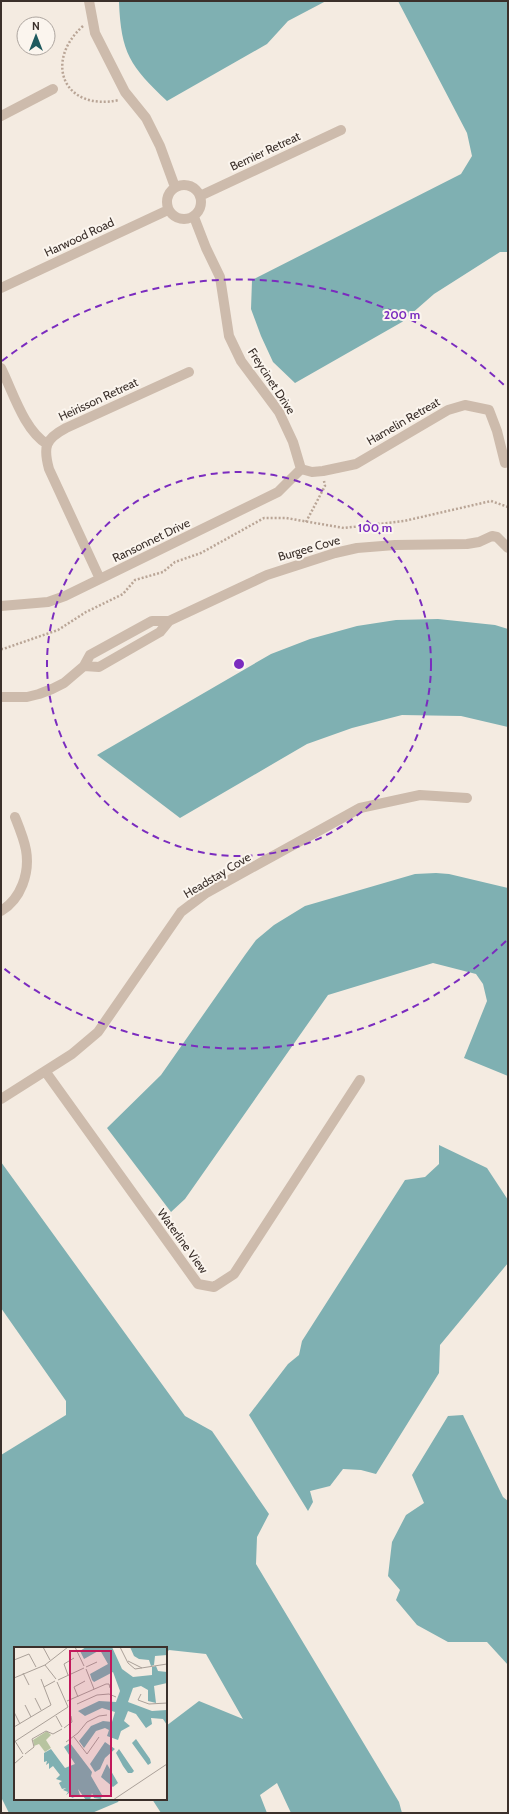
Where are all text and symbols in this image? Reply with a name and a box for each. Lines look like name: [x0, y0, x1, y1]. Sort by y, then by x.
north arrow: [16, 16, 56, 56]
text: N: [32, 19, 40, 33]
street label: Bernier Retreat: [228, 128, 302, 174]
street label: Harwood Road: [42, 214, 116, 260]
text: 200 m: [384, 307, 420, 322]
street label: Freycinet Drive: [245, 345, 299, 417]
street label: Heirisson Retreat: [56, 374, 140, 424]
street label: Hamelin Retreat: [364, 394, 442, 448]
street label: Ransonnet Drive: [110, 515, 192, 565]
text: 100 m: [358, 520, 392, 535]
street label: Burgee Cove: [276, 532, 342, 564]
centre of rings: [232, 657, 246, 671]
street label: Headstay Cove: [181, 849, 253, 901]
street label: Waterline View: [154, 1206, 212, 1277]
inset map: [14, 1647, 167, 1800]

